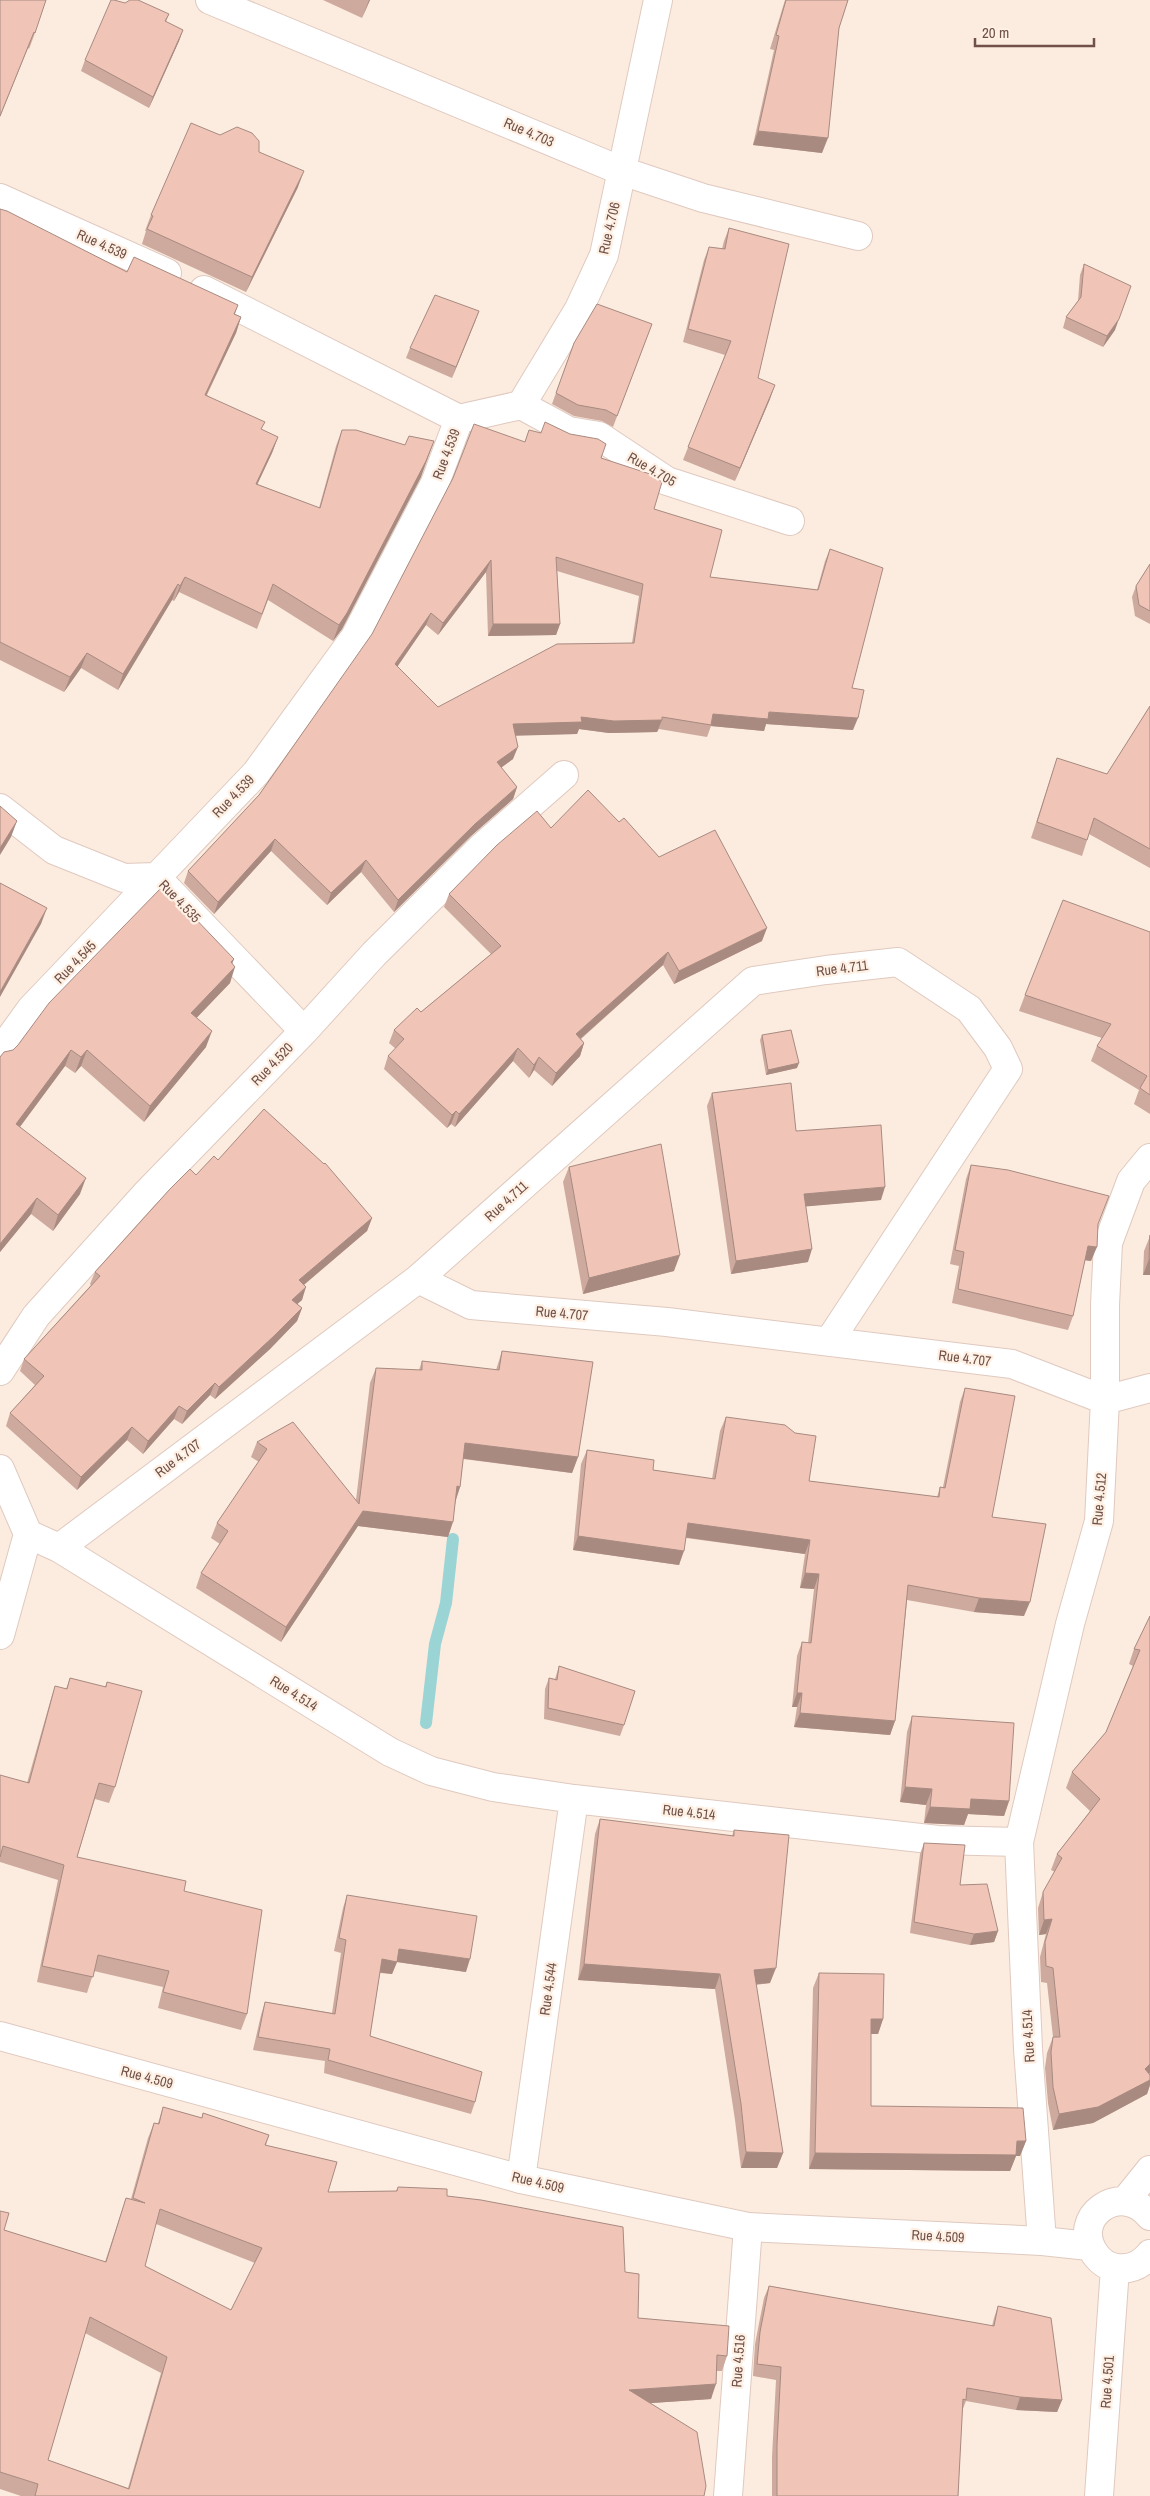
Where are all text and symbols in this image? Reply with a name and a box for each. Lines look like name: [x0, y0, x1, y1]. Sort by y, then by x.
scale bar: [975, 15, 1094, 47]
text: 20 m: [982, 22, 1009, 43]
street label: Rue 4.703: [501, 113, 557, 151]
street label: Rue 4.706: [594, 200, 624, 256]
street label: Rue 4.539: [74, 225, 130, 263]
street label: Rue 4.539: [428, 426, 464, 482]
street label: Rue 4.705: [625, 448, 679, 490]
street label: Rue 4.539: [208, 771, 258, 821]
street label: Rue 4.535: [155, 876, 205, 926]
street label: Rue 4.545: [50, 937, 100, 987]
street label: Rue 4.711: [815, 956, 870, 980]
street label: Rue 4.520: [247, 1039, 297, 1089]
street label: Rue 4.711: [481, 1176, 532, 1225]
street label: Rue 4.707: [535, 1302, 589, 1324]
street label: Rue 4.707: [938, 1346, 992, 1370]
street label: Rue 4.707: [151, 1435, 205, 1481]
street label: Rue 4.512: [1088, 1472, 1110, 1526]
street label: Rue 4.514: [267, 1671, 322, 1715]
street label: Rue 4.514: [662, 1800, 717, 1824]
street label: Rue 4.544: [535, 1961, 561, 2016]
street label: Rue 4.514: [1018, 2008, 1038, 2063]
street label: Rue 4.509: [119, 2061, 175, 2093]
street label: Rue 4.509: [510, 2167, 566, 2197]
street label: Rue 4.509: [911, 2226, 965, 2246]
street label: Rue 4.516: [727, 2334, 749, 2388]
street label: Rue 4.501: [1096, 2354, 1118, 2409]

